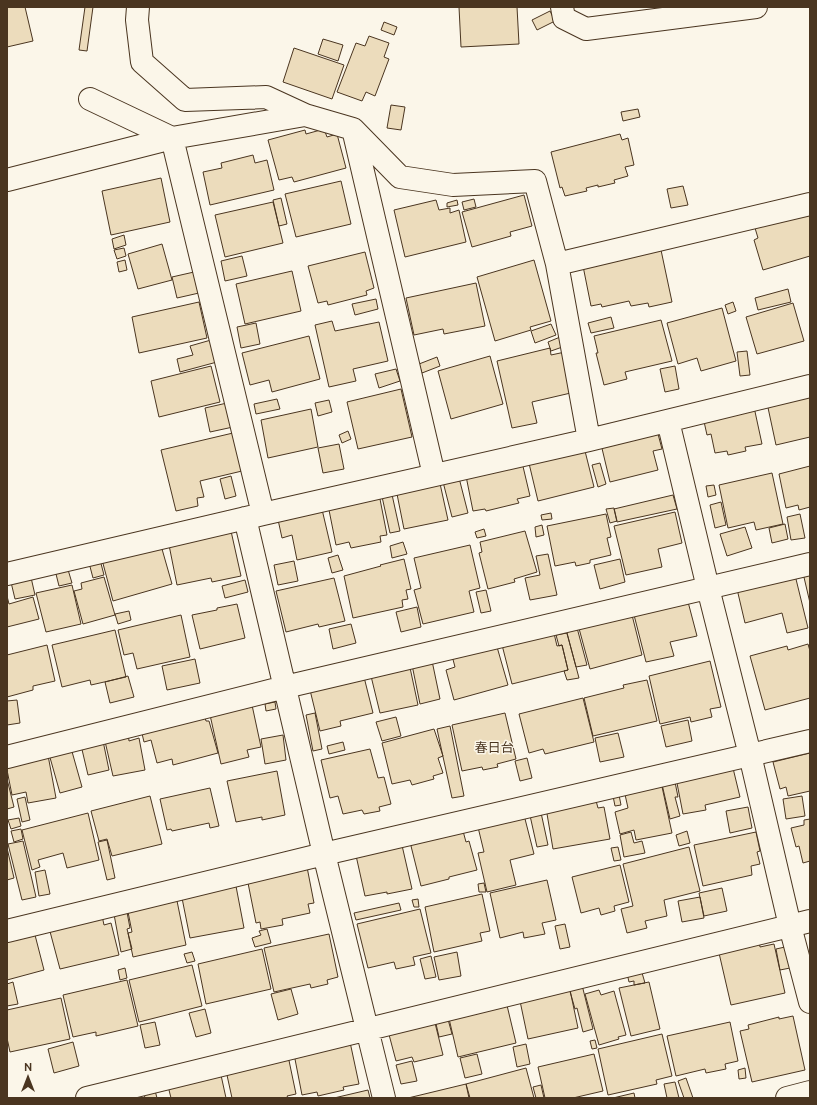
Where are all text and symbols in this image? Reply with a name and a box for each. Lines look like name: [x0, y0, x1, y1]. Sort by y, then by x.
district label: 春日台: [474, 740, 514, 754]
north arrow: [8, 1057, 48, 1097]
text: N: [24, 1061, 32, 1073]

